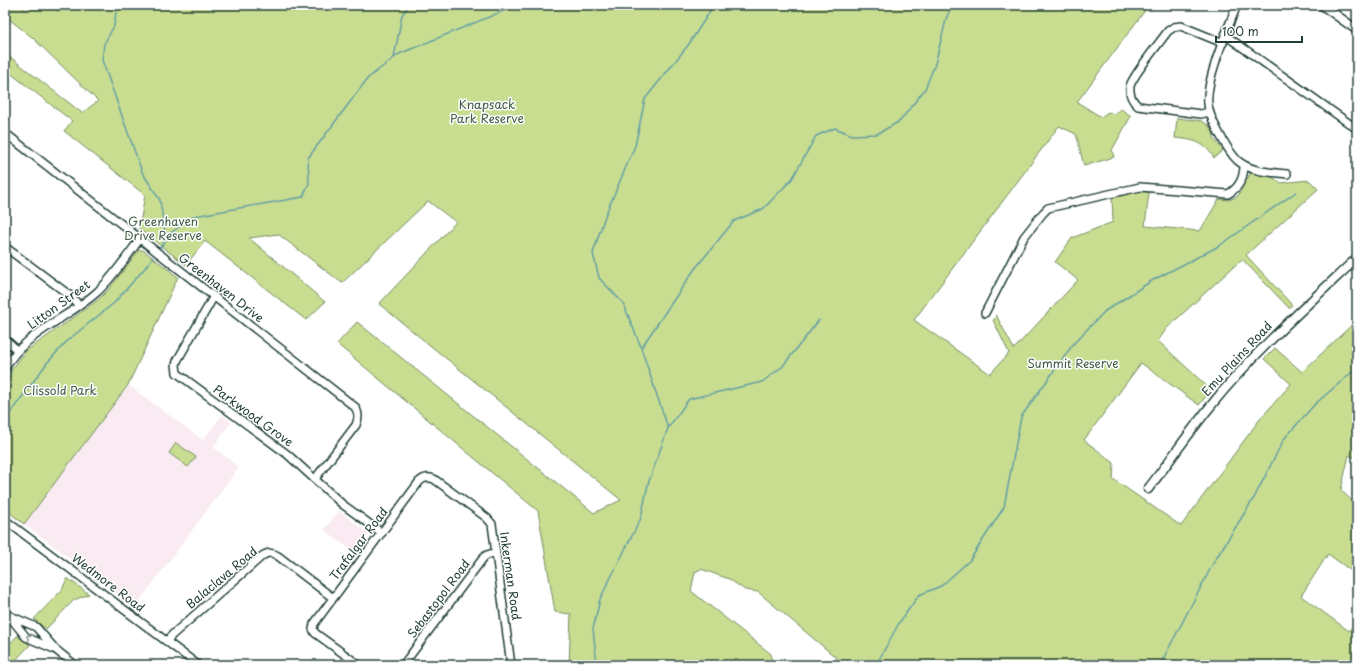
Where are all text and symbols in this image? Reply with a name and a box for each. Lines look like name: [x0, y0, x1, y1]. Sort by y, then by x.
scale bar: [1216, 18, 1302, 44]
text: 100 m: [1222, 22, 1259, 40]
park label: Knapsack Park Reserve: [450, 95, 524, 127]
park label: Greenhaven Drive Reserve: [124, 212, 202, 244]
street label: Greenhaven Drive: [175, 248, 268, 326]
street label: Litton Street: [23, 275, 94, 333]
street label: Emu Plains Road: [1197, 317, 1276, 400]
park label: Summit Reserve: [1027, 354, 1119, 372]
street label: Parkwood Grove: [210, 380, 297, 450]
park label: Clissold Park: [23, 381, 97, 399]
street label: Trafalgar Road: [325, 503, 392, 584]
street label: Inkerman Road: [496, 531, 526, 621]
street label: Balaclava Road: [182, 542, 261, 612]
street label: Wedmore Road: [68, 549, 149, 616]
street label: Sebastopol Road: [403, 555, 474, 641]
one-way arrow: [26, 634, 33, 642]

